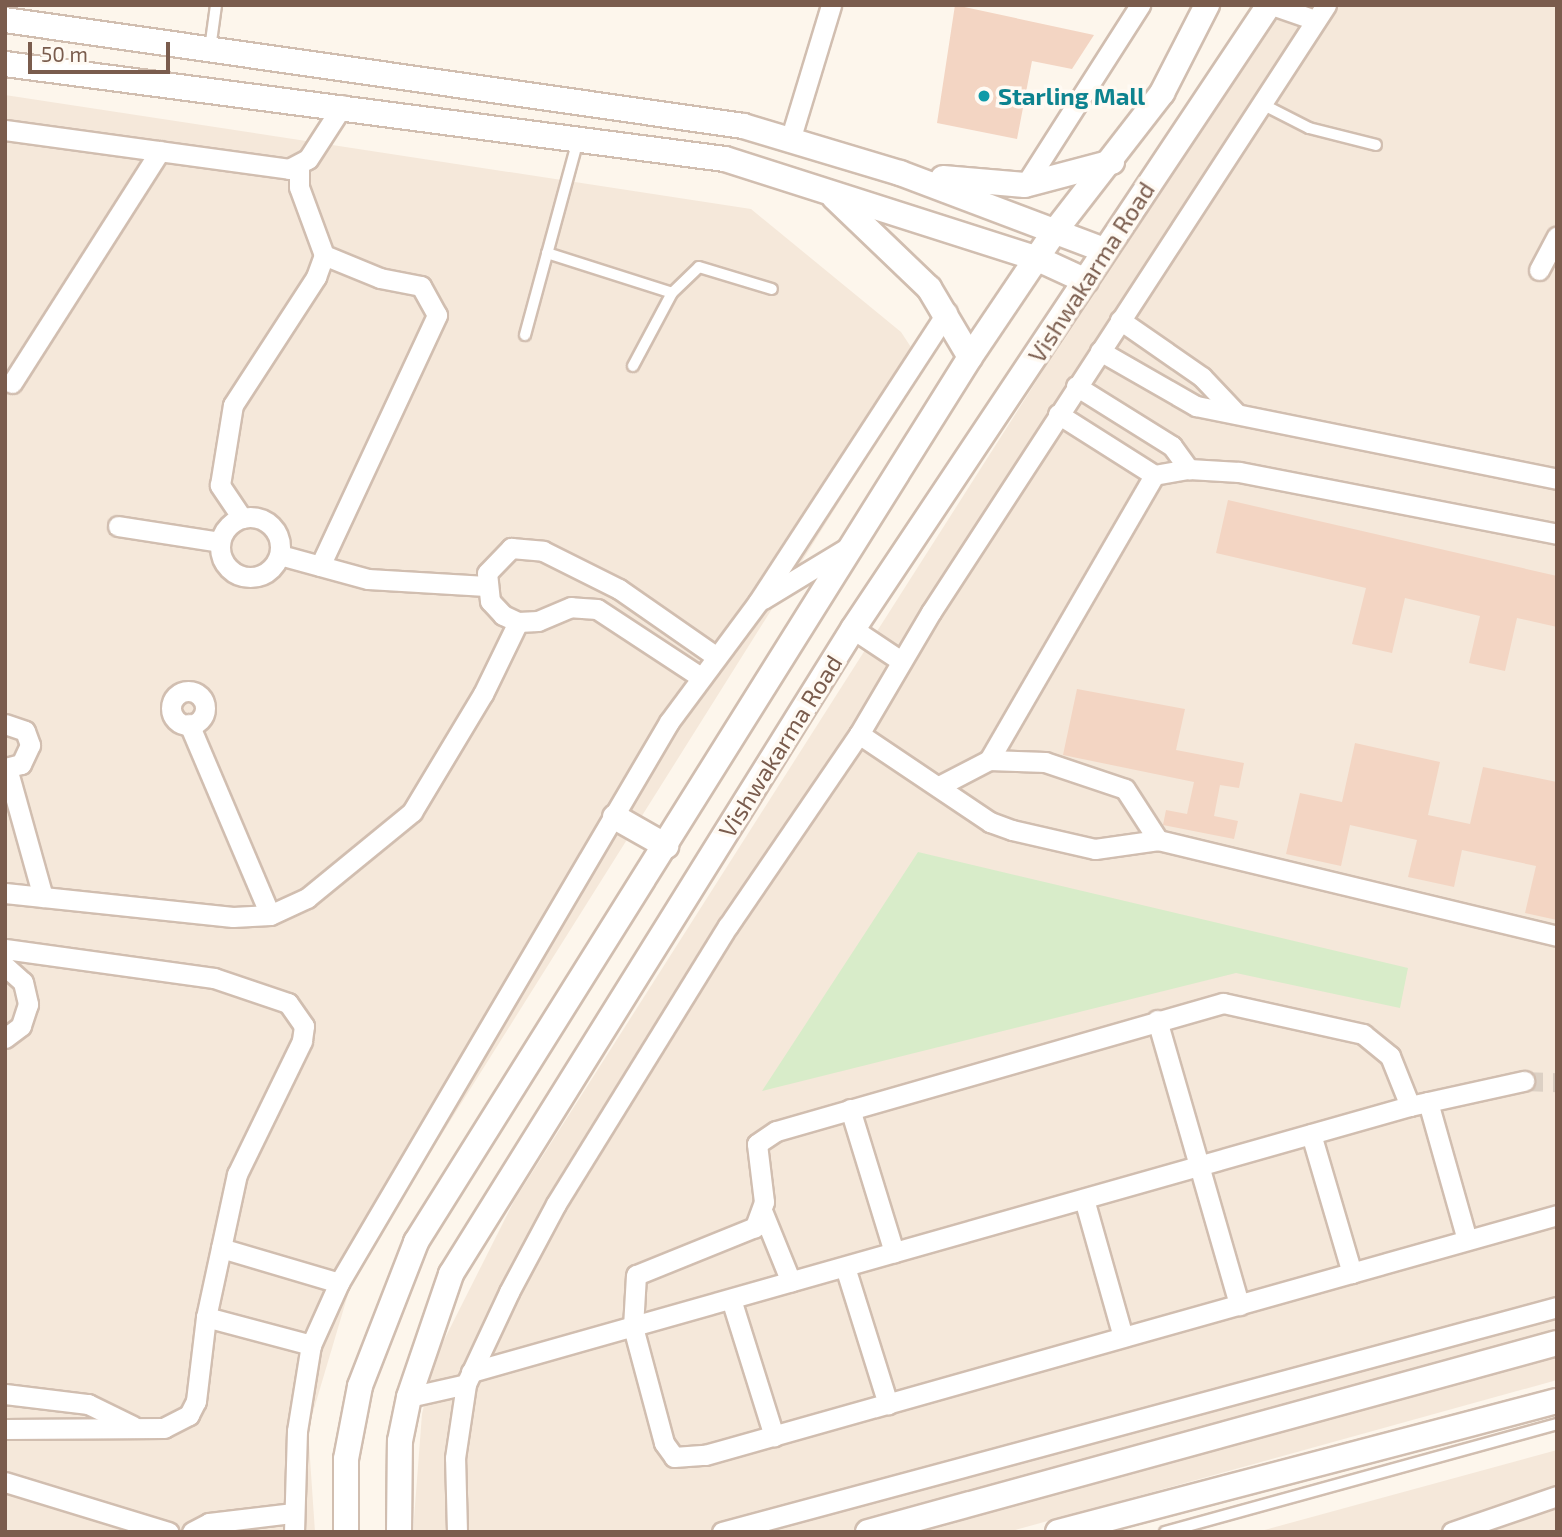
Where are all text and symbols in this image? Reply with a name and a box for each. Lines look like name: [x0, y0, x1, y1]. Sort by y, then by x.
scale bar: [32, 28, 173, 72]
text: 50 m: [41, 41, 88, 66]
place label: Starling Mall: [998, 82, 1145, 110]
marker: Starling Mall: [976, 88, 992, 104]
street label: Vishwakarma Road: [1022, 176, 1160, 368]
street label: Vishwakarma Road: [712, 650, 848, 842]

